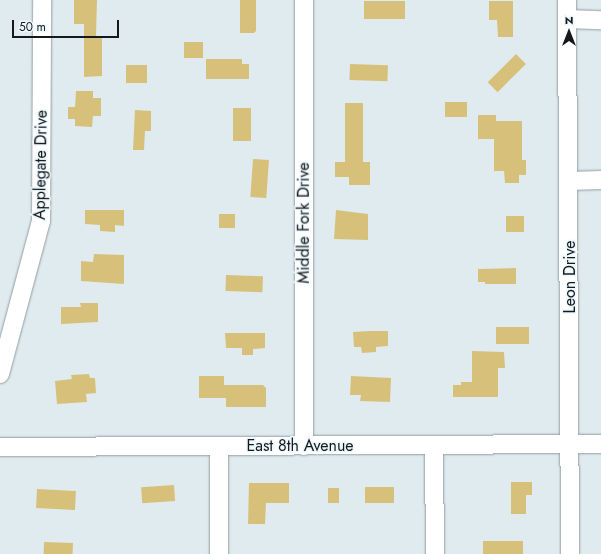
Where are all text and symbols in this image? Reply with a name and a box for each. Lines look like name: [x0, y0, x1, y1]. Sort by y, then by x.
scale bar: [14, 12, 121, 38]
north arrow: [549, 12, 589, 52]
text: N: [565, 12, 573, 28]
text: 50 m: [19, 18, 46, 36]
street label: Applegate Drive: [30, 110, 52, 220]
street label: Middle Fork Drive: [294, 162, 314, 284]
street label: Leon Drive: [560, 241, 580, 313]
street label: East 8th Avenue: [246, 436, 354, 456]

